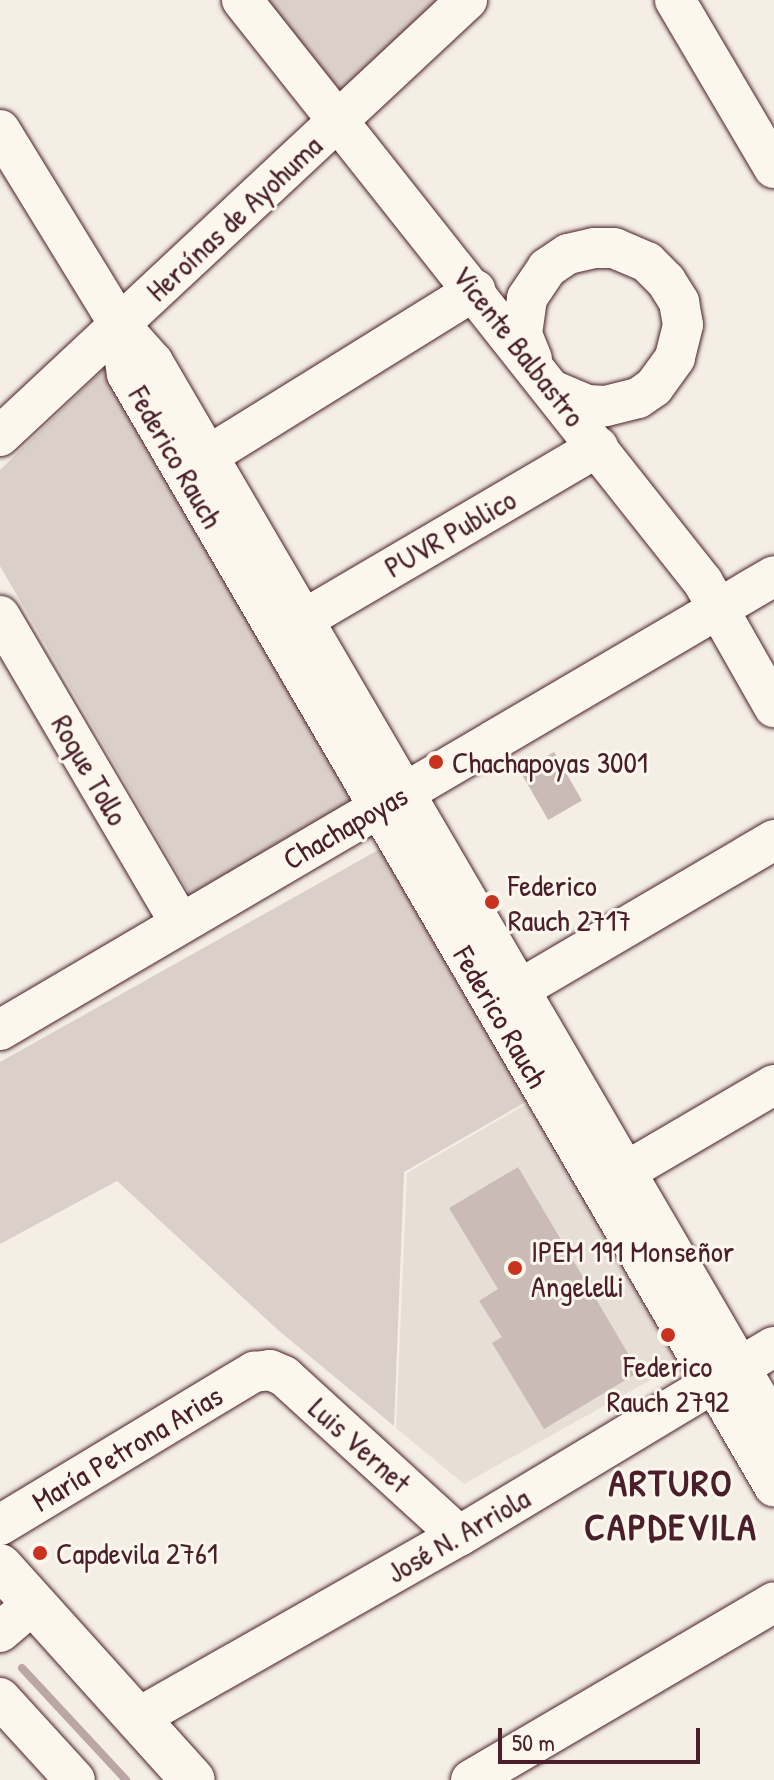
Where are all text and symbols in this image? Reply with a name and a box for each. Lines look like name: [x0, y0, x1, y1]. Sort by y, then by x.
street label: Heroínas de Ayohuma: [139, 127, 329, 309]
street label: Vicente Balbastro: [445, 258, 593, 434]
street label: Federico Rauch: [121, 380, 231, 534]
street label: PUVR Publico: [378, 481, 522, 585]
street label: Roque Tollo: [44, 708, 136, 832]
place label: Chachapoyas 3001: [452, 744, 648, 780]
marker: Chachapoyas 3001: [427, 753, 445, 771]
street label: Chachapoyas: [276, 777, 414, 877]
place label: Federico Rauch 2717: [508, 867, 631, 938]
marker: Federico Rauch 2717: [483, 893, 501, 911]
street label: Federico Rauch: [446, 940, 556, 1094]
place label: IPEM 191 Monseñor Angelelli: [531, 1233, 734, 1304]
marker: IPEM 191 Monseñor Angelelli: [506, 1259, 524, 1277]
marker: Federico Rauch 2792: [659, 1326, 677, 1344]
place label: Federico Rauch 2792: [607, 1348, 729, 1418]
street label: María Petrona Arias: [25, 1377, 229, 1519]
street label: Luis Vernet: [302, 1390, 418, 1500]
district label: ARTURO CAPDEVILA: [584, 1460, 758, 1550]
street label: José N. Arriola: [380, 1480, 536, 1590]
place label: Capdevila 2761: [56, 1535, 218, 1571]
marker: Capdevila 2761: [31, 1544, 49, 1562]
scale bar: [502, 1712, 704, 1762]
text: 50 m: [512, 1726, 555, 1758]

